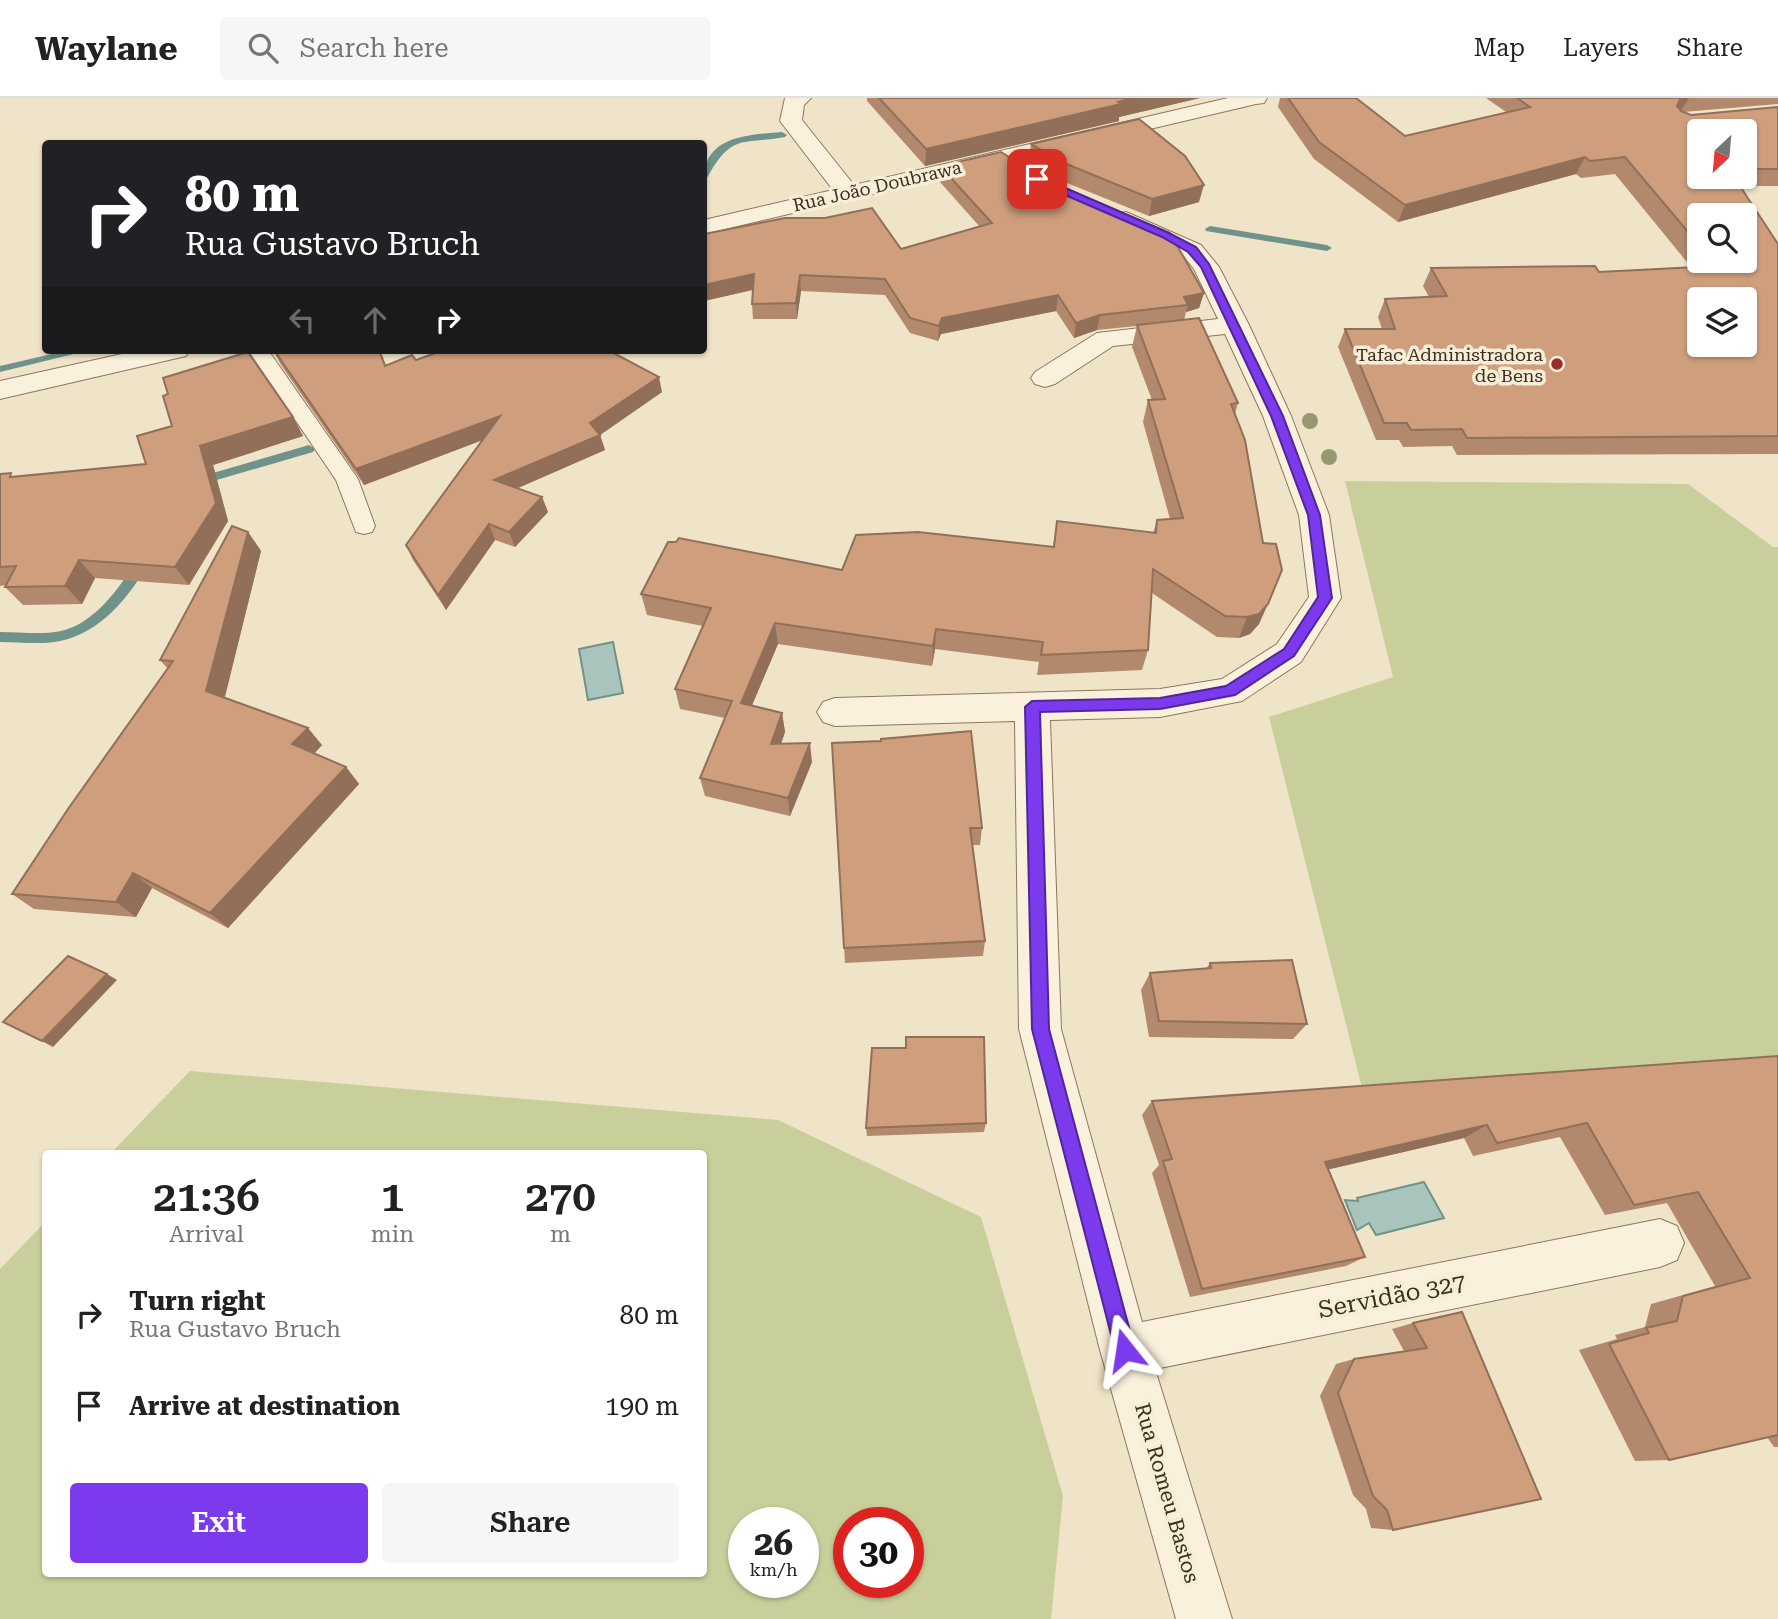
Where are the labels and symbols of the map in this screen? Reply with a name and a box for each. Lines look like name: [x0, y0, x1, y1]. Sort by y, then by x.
north arrow: [1687, 119, 1757, 189]
pin: [1007, 149, 1067, 209]
street label: Rua João Doubrawa: [791, 156, 964, 216]
place label: Tafac Administradora de Bens: [1356, 344, 1543, 386]
marker: Tafac Administradora de Bens: [1549, 356, 1565, 372]
street label: Servidão 327: [1316, 1268, 1468, 1324]
position arrow: [1088, 1313, 1162, 1387]
street label: Rua Romeu Bastos: [1130, 1400, 1204, 1586]
speed limit sign: 30: [833, 1507, 924, 1598]

